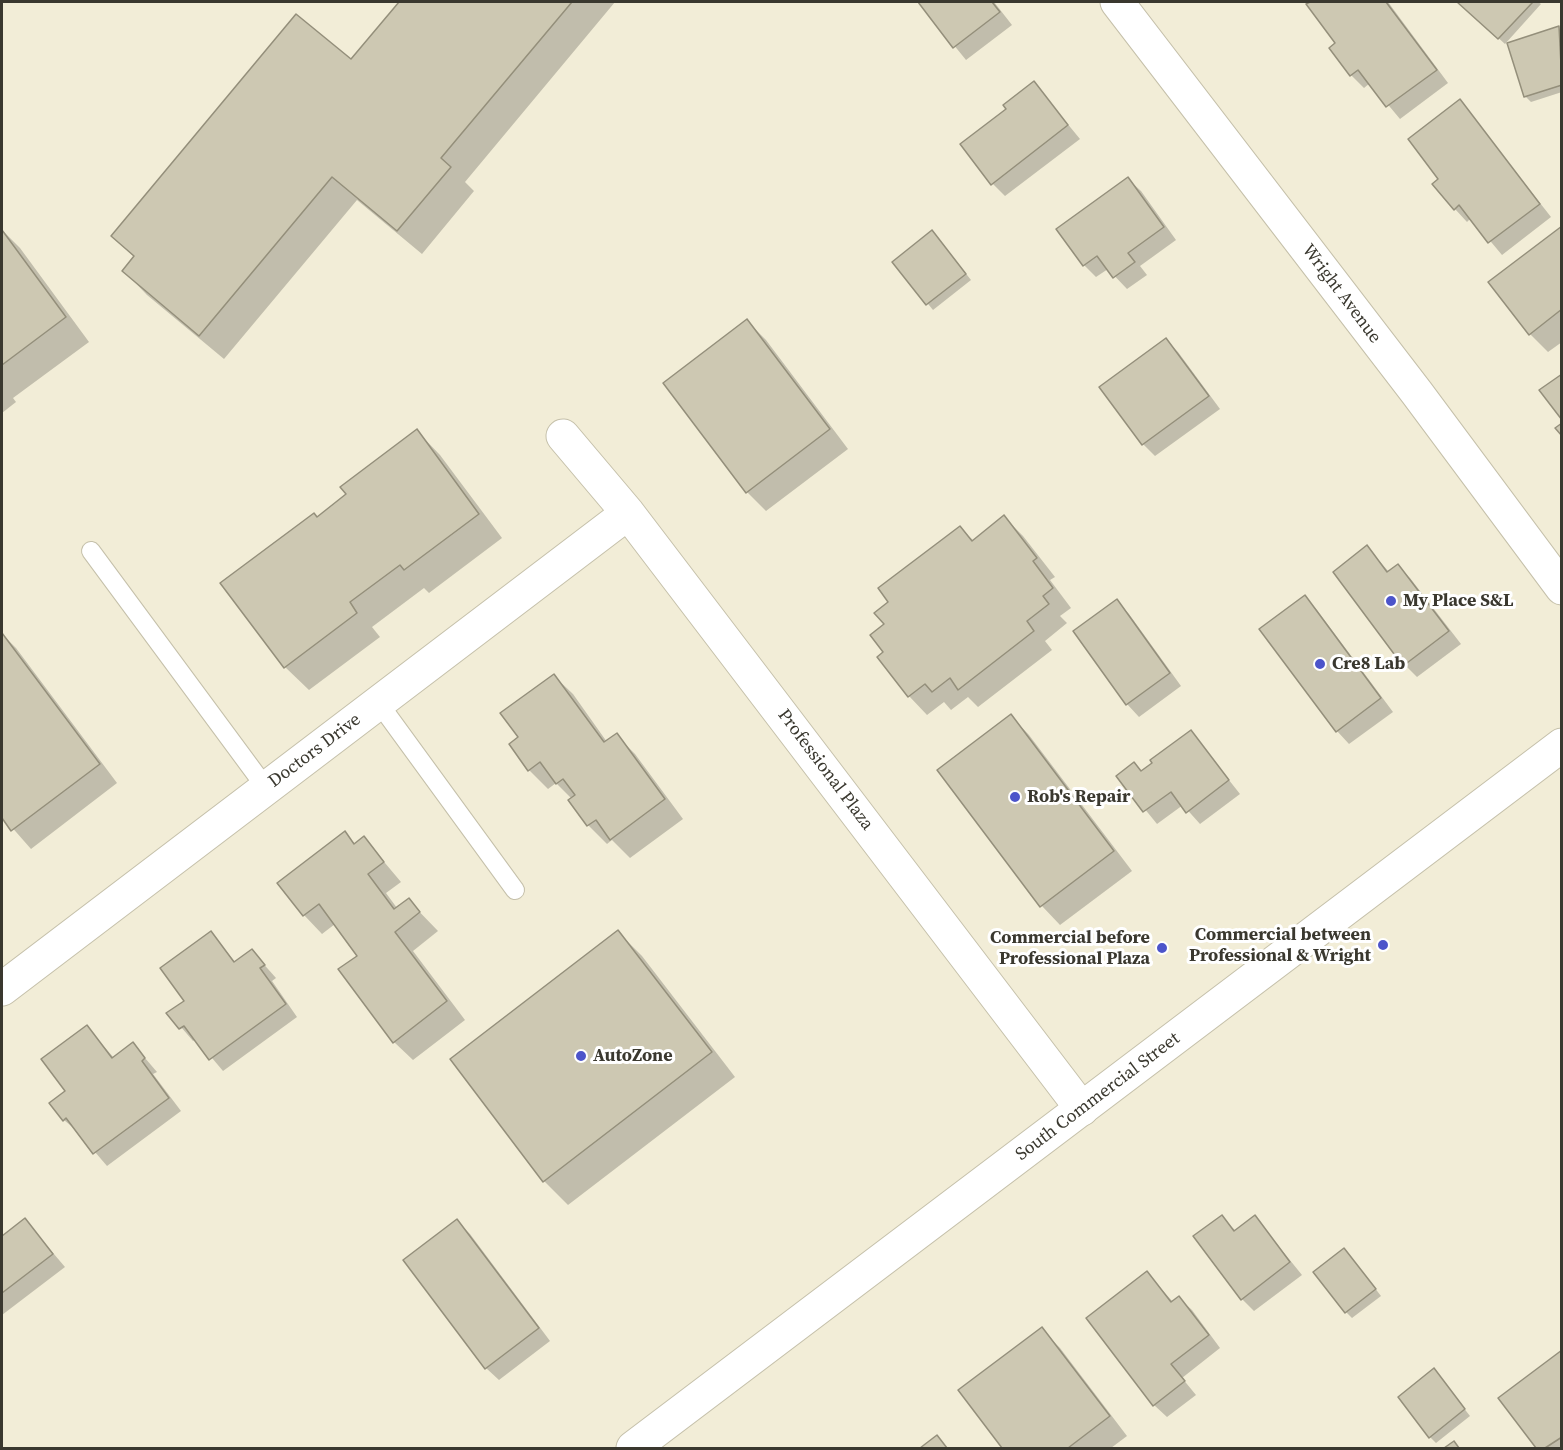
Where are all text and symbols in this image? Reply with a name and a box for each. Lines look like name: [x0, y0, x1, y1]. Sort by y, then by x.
street label: Wright Avenue: [1297, 240, 1385, 348]
place label: My Place S&L: [1403, 590, 1513, 612]
marker: My Place S&L: [1384, 594, 1398, 608]
place label: Cre8 Lab: [1332, 653, 1405, 675]
marker: Cre8 Lab: [1313, 657, 1327, 671]
street label: Professional Plaza: [772, 705, 878, 835]
street label: Doctors Drive: [265, 709, 365, 793]
place label: Rob's Repair: [1027, 786, 1130, 808]
marker: Rob's Repair: [1008, 790, 1022, 804]
place label: Commercial between Professional & Wright: [1189, 924, 1371, 966]
place label: Commercial before Professional Plaza: [990, 927, 1150, 970]
marker: Commercial between Professional & Wright: [1376, 938, 1390, 952]
marker: Commercial before Professional Plaza: [1155, 941, 1169, 955]
street label: South Commercial Street: [1012, 1028, 1184, 1166]
place label: AutoZone: [593, 1045, 673, 1067]
marker: AutoZone: [574, 1049, 588, 1063]

